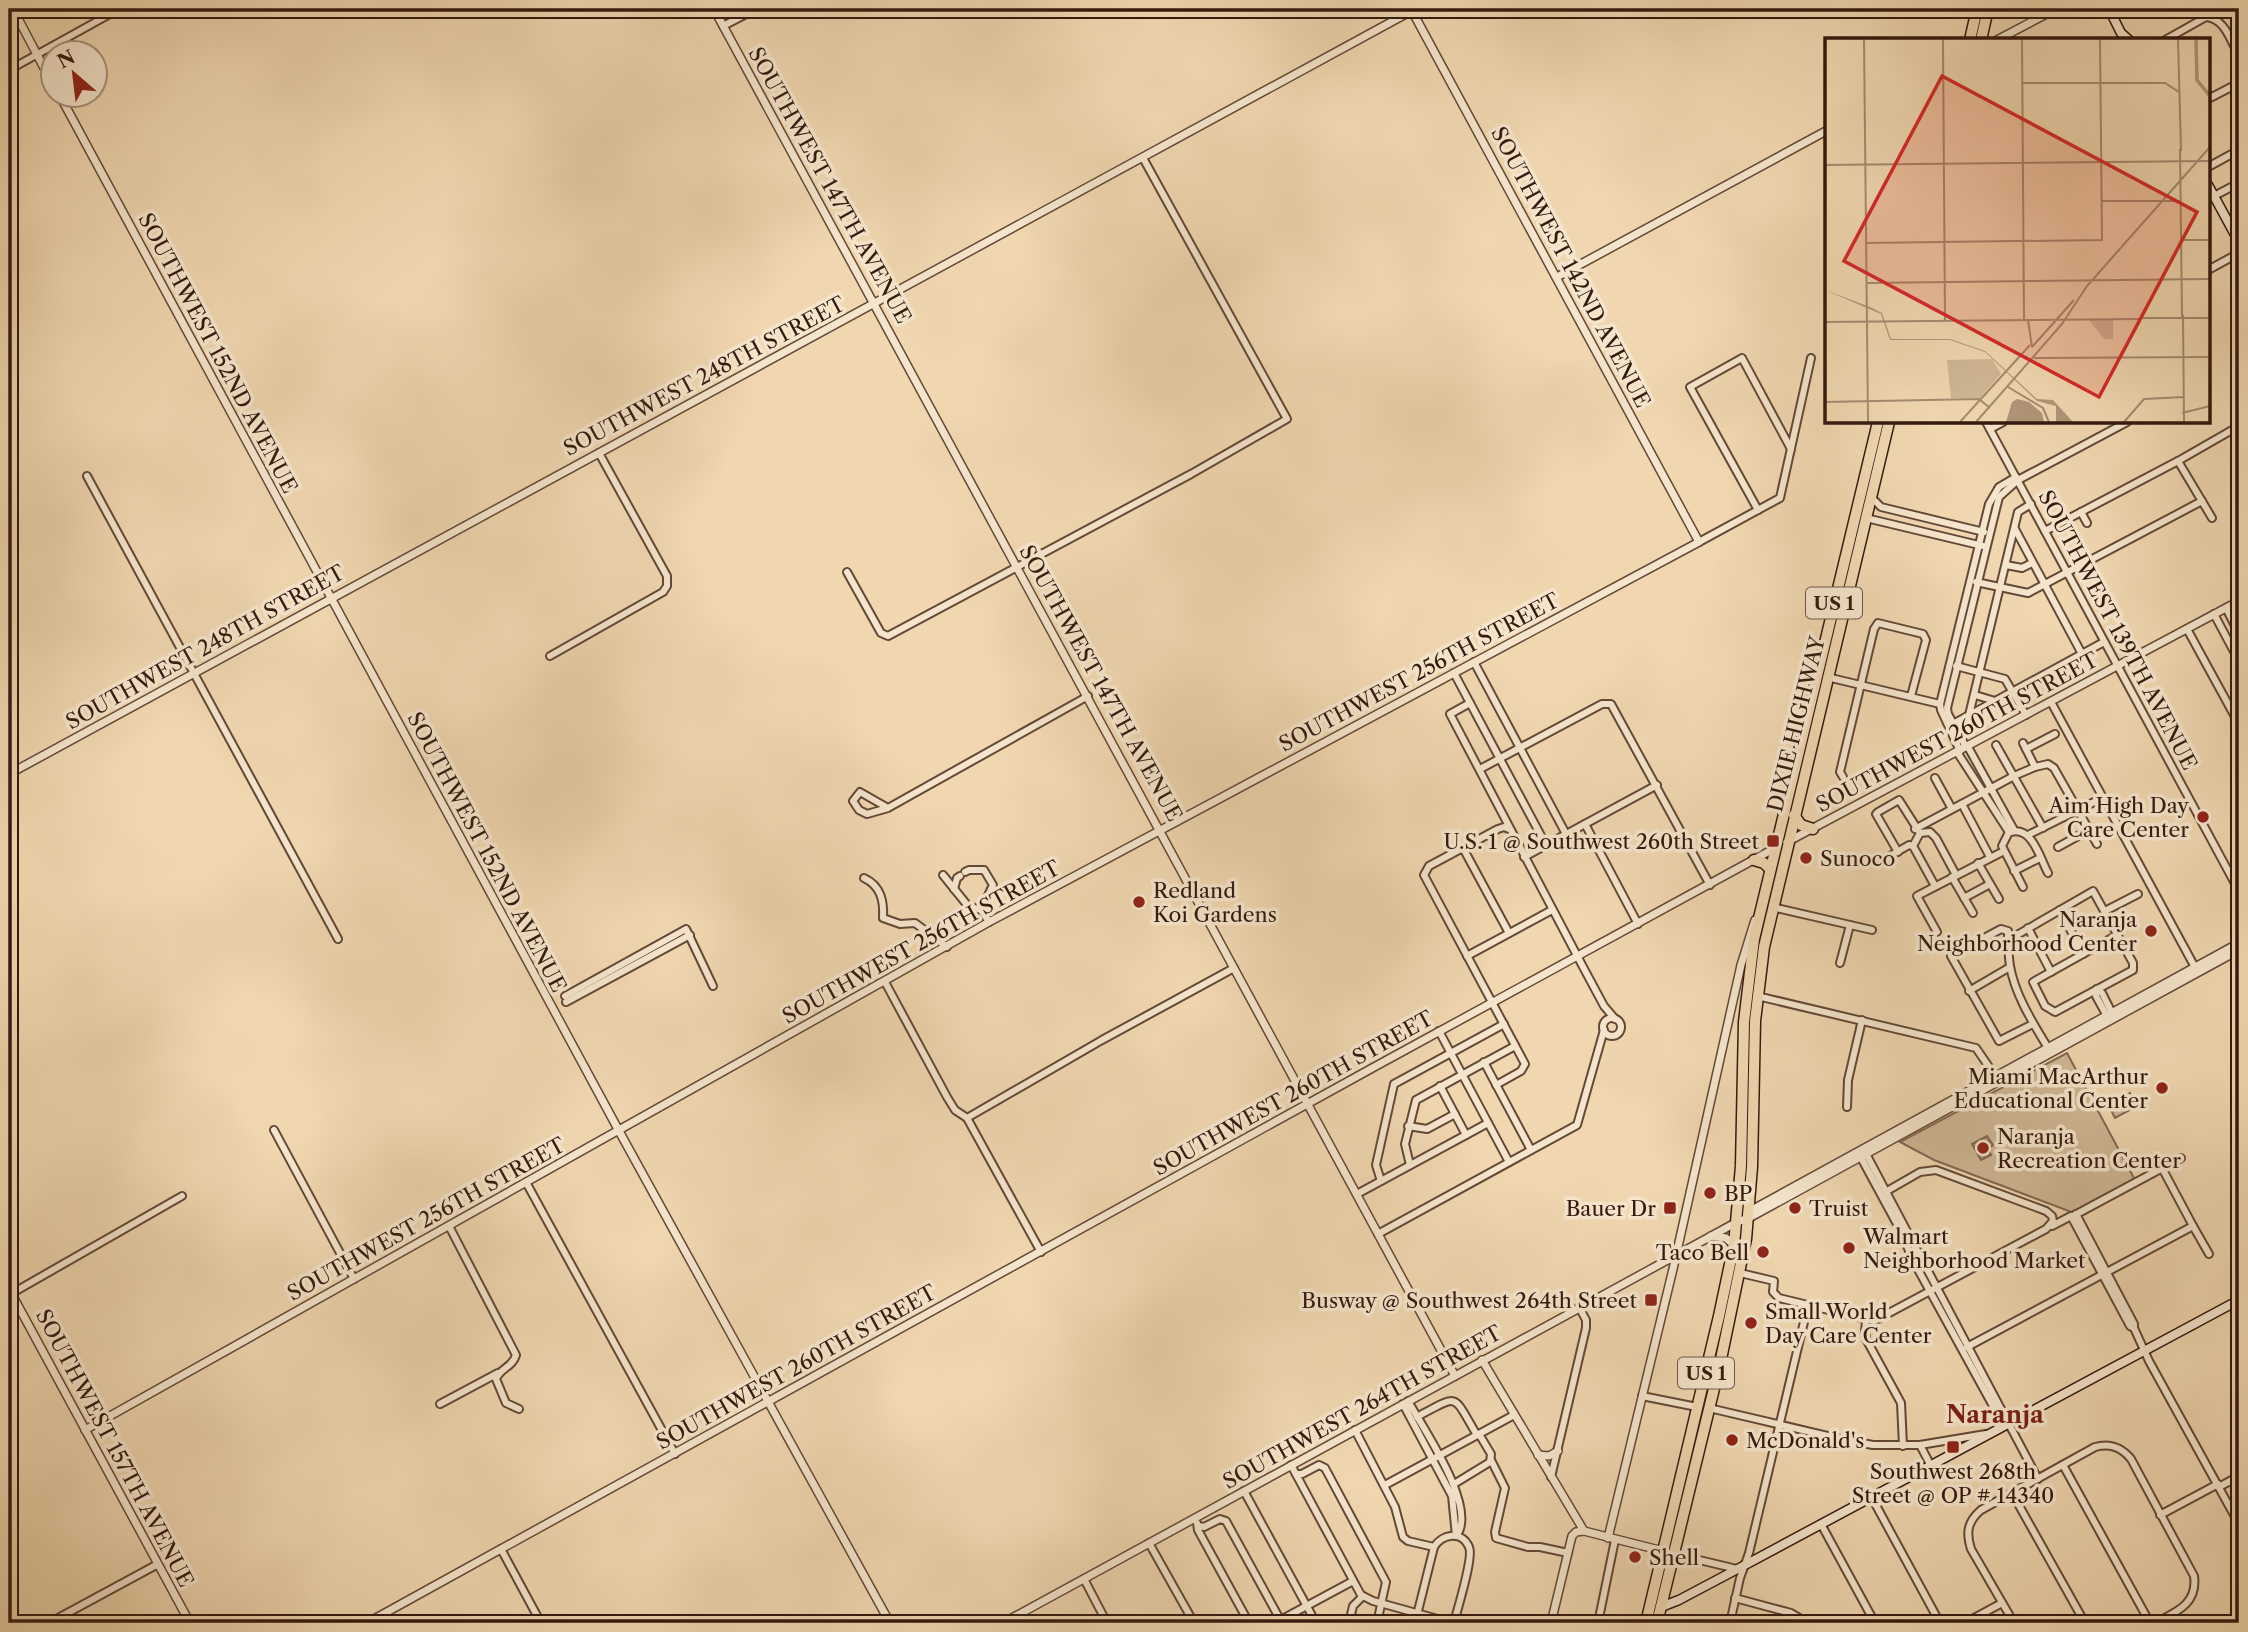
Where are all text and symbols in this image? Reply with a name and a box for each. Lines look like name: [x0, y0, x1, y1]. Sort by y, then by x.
north arrow: [38, 38, 108, 108]
inset map: [1825, 38, 2210, 424]
street label: SOUTHWEST 147TH AVENUE: [743, 43, 917, 327]
text: N: [54, 45, 79, 73]
street label: SOUTHWEST 142ND AVENUE: [1486, 122, 1656, 412]
street label: SOUTHWEST 152ND AVENUE: [133, 209, 303, 497]
street label: SOUTHWEST 248TH STREET: [559, 291, 849, 461]
street label: SOUTHWEST 139TH AVENUE: [2033, 486, 2203, 774]
street label: SOUTHWEST 147TH AVENUE: [1014, 541, 1188, 825]
street label: SOUTHWEST 248TH STREET: [61, 560, 349, 734]
street label: SOUTHWEST 256TH STREET: [1275, 587, 1564, 757]
road number: US 1: [1806, 588, 1862, 618]
street label: DIXIE HIGHWAY: [1762, 633, 1830, 814]
street label: SOUTHWEST 260TH STREET: [1812, 647, 2103, 817]
street label: SOUTHWEST 152ND AVENUE: [402, 708, 572, 996]
place label: Aim High Day Care Center: [2047, 793, 2189, 842]
marker: Aim High Day Care Center: [2195, 809, 2211, 825]
place label: U.S. 1 @ Southwest 260th Street: [1443, 829, 1760, 854]
marker: U.S. 1 @ Southwest 260th Street: [1765, 833, 1781, 849]
place label: Sunoco: [1820, 846, 1895, 871]
marker: Sunoco: [1798, 850, 1814, 866]
street label: SOUTHWEST 256TH STREET: [778, 855, 1064, 1029]
place label: Redland Koi Gardens: [1153, 878, 1277, 927]
marker: Redland Koi Gardens: [1131, 894, 1147, 910]
place label: Naranja Neighborhood Center: [1917, 907, 2138, 956]
marker: Naranja Neighborhood Center: [2143, 923, 2159, 939]
street label: SOUTHWEST 260TH STREET: [1149, 1005, 1437, 1181]
place label: Miami MacArthur Educational Center: [1954, 1064, 2148, 1113]
marker: Miami MacArthur Educational Center: [2154, 1080, 2170, 1096]
place label: Naranja Recreation Center: [1997, 1124, 2181, 1173]
street label: SOUTHWEST 256TH STREET: [283, 1132, 569, 1306]
marker: Naranja Recreation Center: [1975, 1140, 1991, 1156]
place label: BP: [1724, 1181, 1753, 1206]
marker: BP: [1702, 1185, 1718, 1201]
place label: Bauer Dr: [1566, 1196, 1656, 1221]
place label: Truist: [1809, 1196, 1869, 1221]
marker: Bauer Dr: [1662, 1200, 1678, 1216]
marker: Truist: [1787, 1200, 1803, 1216]
place label: Walmart Neighborhood Market: [1862, 1224, 2086, 1273]
place label: Taco Bell: [1656, 1240, 1749, 1265]
marker: Walmart Neighborhood Market: [1841, 1240, 1857, 1256]
marker: Taco Bell: [1755, 1244, 1771, 1260]
street label: SOUTHWEST 260TH STREET: [652, 1279, 940, 1455]
place label: Busway @ Southwest 264th Street: [1301, 1288, 1638, 1313]
marker: Busway @ Southwest 264th Street: [1643, 1292, 1659, 1308]
place label: Small World Day Care Center: [1765, 1299, 1932, 1348]
street label: SOUTHWEST 157TH AVENUE: [31, 1305, 199, 1591]
marker: Small World Day Care Center: [1743, 1315, 1759, 1331]
street label: SOUTHWEST 264TH STREET: [1218, 1320, 1506, 1494]
road number: US 1: [1678, 1358, 1734, 1388]
district label: Naranja: [1946, 1400, 2045, 1429]
place label: McDonald's: [1746, 1428, 1864, 1453]
marker: McDonald's: [1724, 1432, 1740, 1448]
marker: Southwest 268th Street @ OP # 14340: [1945, 1439, 1961, 1455]
place label: Southwest 268th Street @ OP # 14340: [1852, 1459, 2054, 1508]
place label: Shell: [1649, 1545, 1699, 1570]
marker: Shell: [1627, 1549, 1643, 1565]

